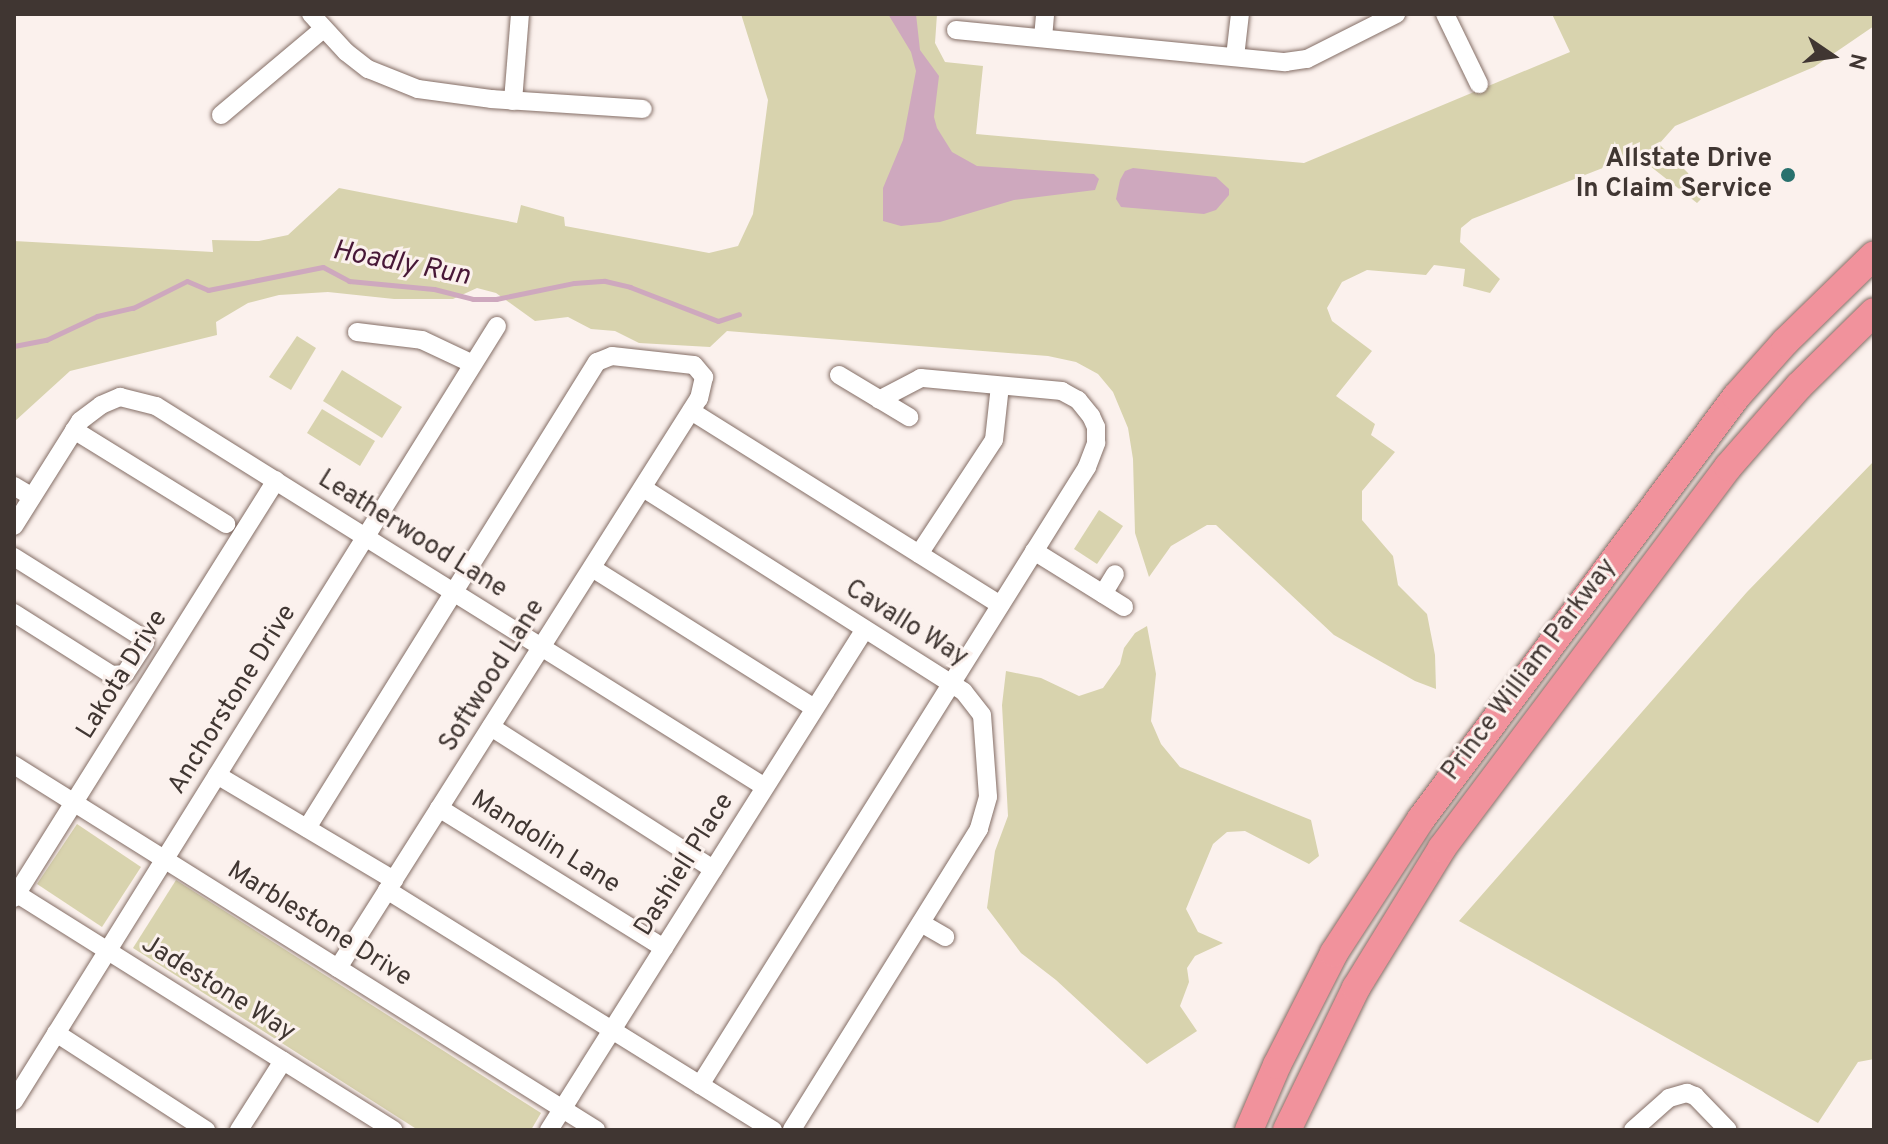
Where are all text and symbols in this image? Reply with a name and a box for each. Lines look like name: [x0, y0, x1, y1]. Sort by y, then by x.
north arrow: [1792, 16, 1872, 96]
text: N: [1841, 51, 1871, 72]
place label: Allstate Drive In Claim Service: [1576, 144, 1772, 206]
marker: Allstate Drive In Claim Service: [1779, 166, 1797, 184]
water label: Hoadly Run: [329, 234, 473, 294]
street label: Leatherwood Lane: [312, 464, 512, 606]
street label: Prince William Parkway: [1436, 552, 1624, 788]
street label: Cavallo Way: [838, 574, 974, 674]
street label: Softwood Lane: [434, 594, 552, 758]
street label: Anchorstone Drive: [162, 599, 304, 801]
street label: Lakota Drive: [71, 605, 175, 745]
street label: Mandolin Lane: [465, 785, 625, 901]
street label: Dashiell Place: [629, 788, 741, 942]
street label: Marblestone Drive: [221, 856, 417, 994]
street label: Jadestone Way: [135, 929, 301, 1049]

